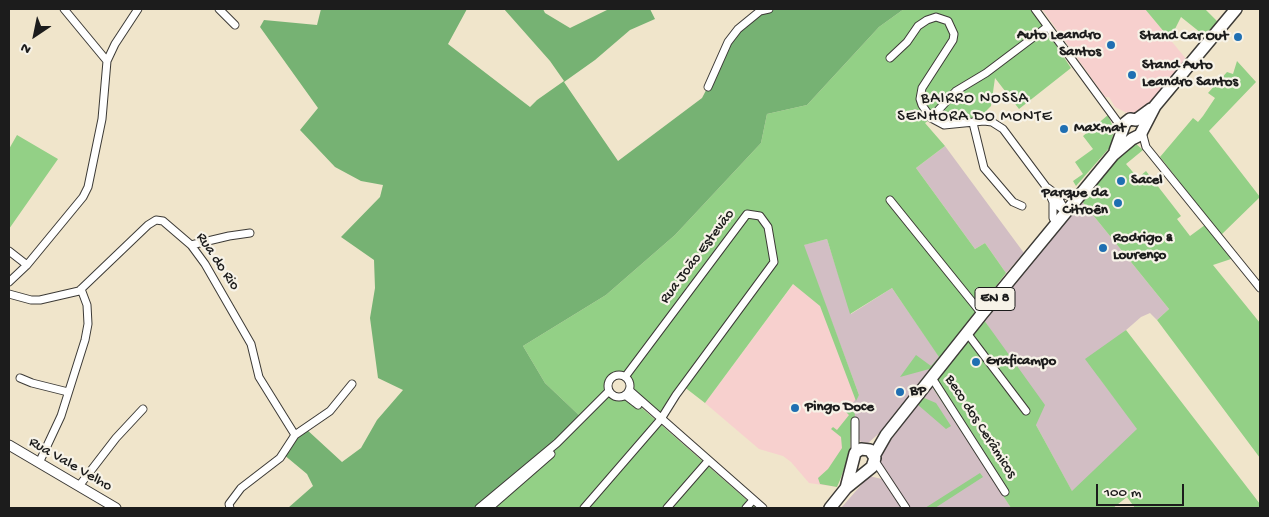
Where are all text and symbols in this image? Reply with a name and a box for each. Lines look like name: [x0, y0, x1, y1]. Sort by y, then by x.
north arrow: [10, 10, 60, 60]
place label: Auto Leandro Santos: [1017, 27, 1101, 62]
place label: Stand Car Out: [1140, 28, 1228, 46]
marker: Stand Car Out: [1232, 31, 1244, 43]
text: N: [18, 38, 35, 57]
marker: Auto Leandro Santos: [1105, 39, 1117, 51]
place label: Stand Auto Leandro Santos: [1142, 57, 1238, 92]
marker: Stand Auto Leandro Santos: [1126, 69, 1138, 81]
district label: BAIRRO NOSSA SENHORA DO MONTE: [895, 90, 1055, 128]
place label: Maxmat: [1074, 120, 1126, 138]
marker: Maxmat: [1058, 123, 1070, 135]
place label: Sacel: [1131, 172, 1162, 190]
marker: Sacel: [1115, 175, 1127, 187]
place label: Parque da Citroên: [1042, 185, 1108, 220]
marker: Parque da Citroên: [1112, 197, 1124, 209]
street label: Rua João Estevão: [657, 206, 739, 308]
street label: Rua do Rio: [191, 230, 243, 294]
place label: Rodrigo & Lourenço: [1113, 230, 1173, 265]
marker: Rodrigo & Lourenço: [1097, 242, 1109, 254]
road number: EN 8: [975, 288, 1015, 310]
place label: Graficampo: [986, 353, 1056, 371]
marker: Graficampo: [970, 356, 982, 368]
street label: Beco dos Cerâmicos: [940, 372, 1020, 482]
place label: BP: [910, 383, 926, 401]
marker: BP: [894, 386, 906, 398]
place label: Pingo Doce: [805, 399, 874, 417]
marker: Pingo Doce: [789, 402, 801, 414]
street label: Rua Vale Velho: [25, 434, 115, 496]
scale bar: [1099, 474, 1186, 506]
text: 100 m: [1104, 484, 1141, 502]

